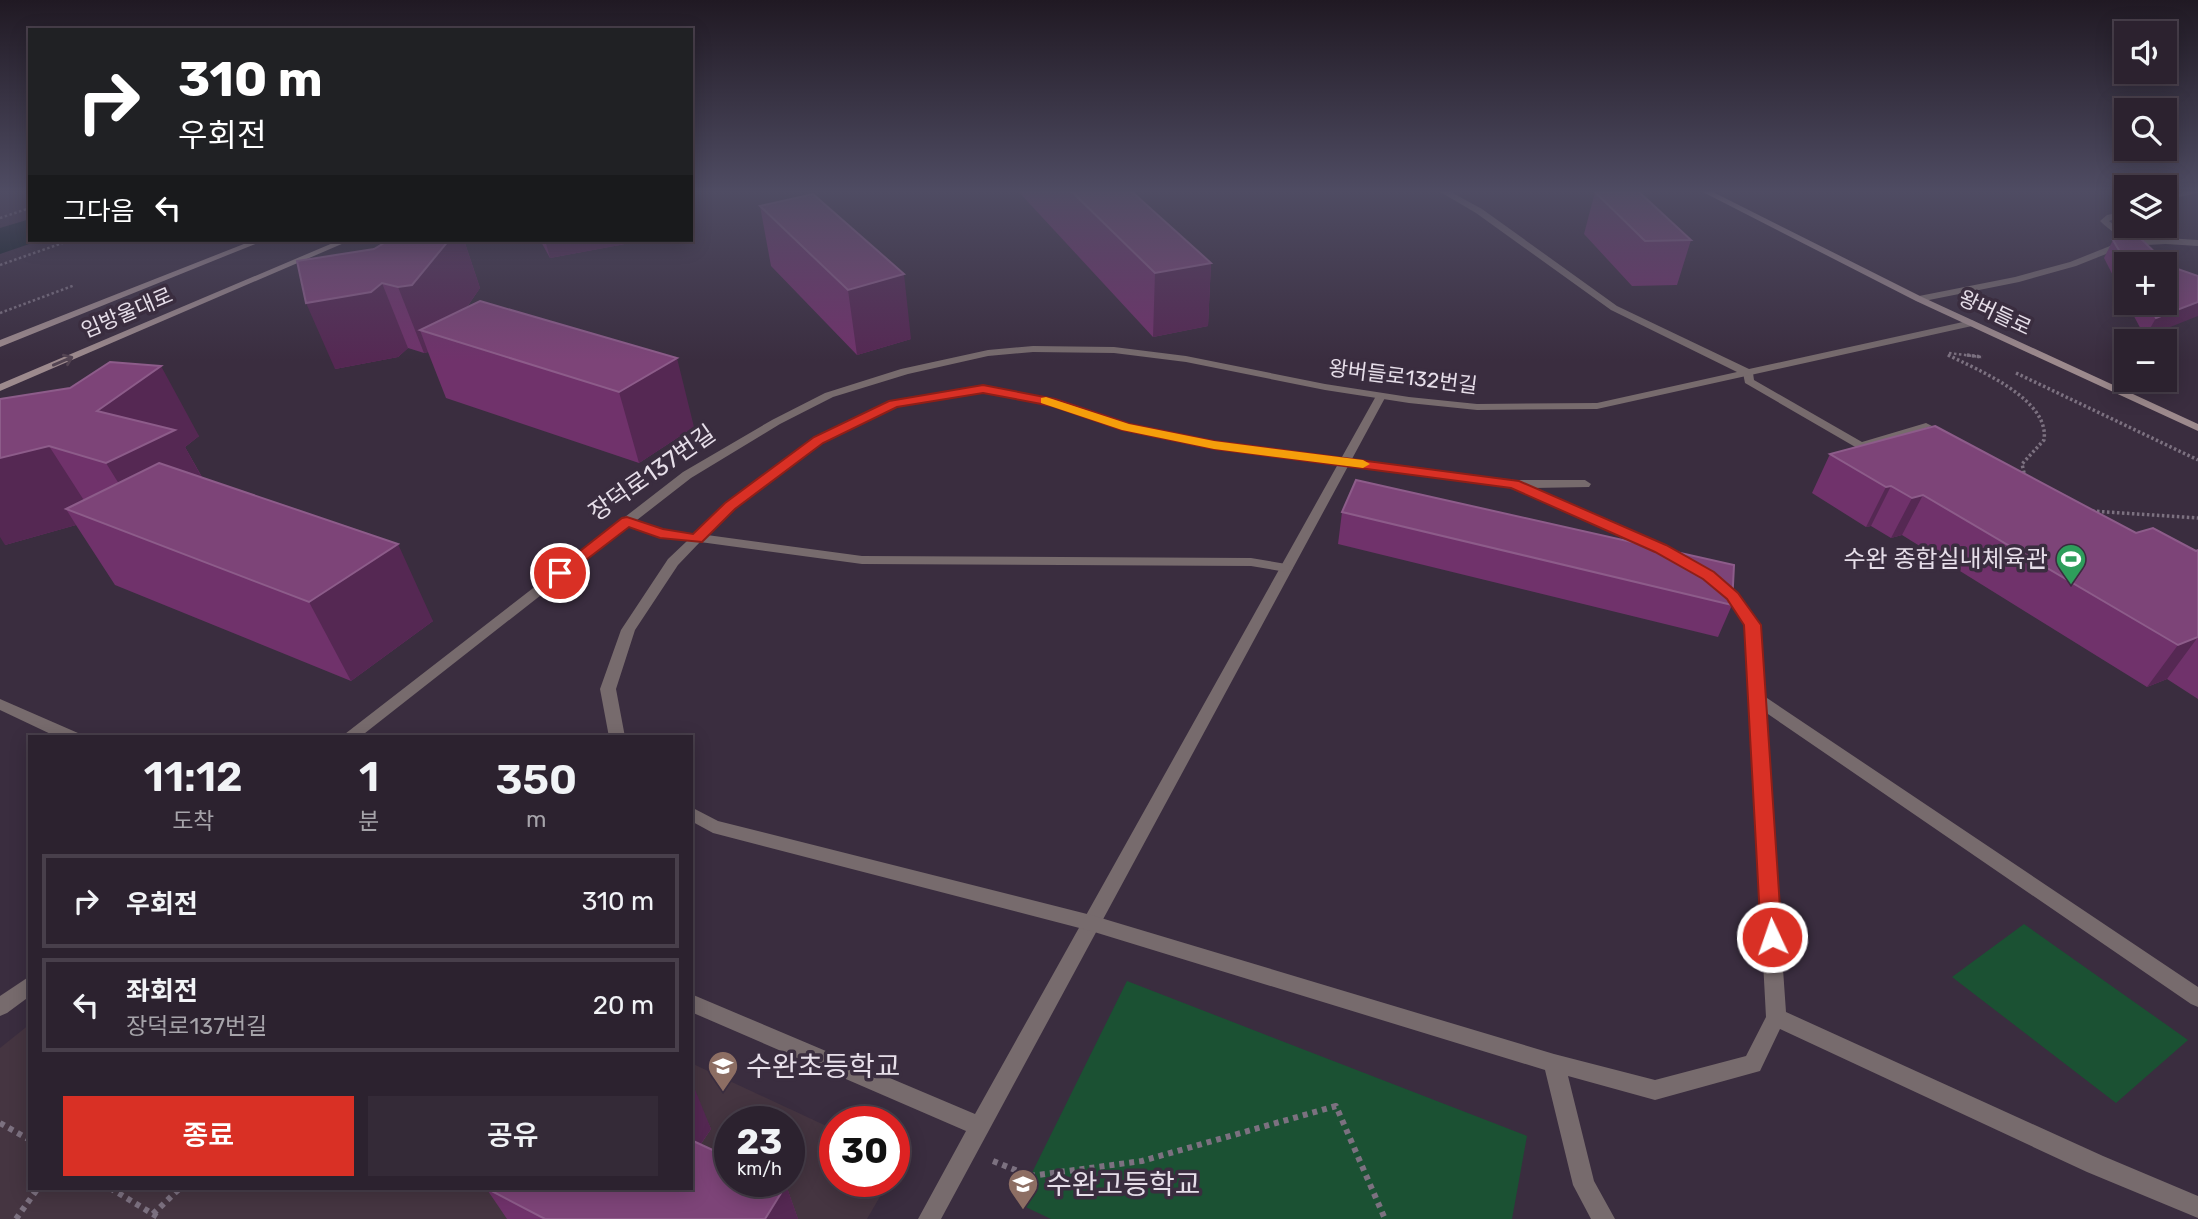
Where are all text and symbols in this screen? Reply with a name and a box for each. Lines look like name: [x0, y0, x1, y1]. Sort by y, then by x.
map controls: [2114, 21, 2177, 392]
button: sound: [2114, 21, 2177, 84]
text: 310 m: [178, 50, 323, 108]
icon: right: [63, 56, 154, 147]
button: search: [2114, 98, 2177, 161]
text: 우회전: [178, 116, 266, 154]
button: layers: [2114, 175, 2177, 238]
icon: left: [149, 189, 187, 227]
text: 그다음: [63, 196, 135, 227]
button: +: [2114, 252, 2177, 315]
street label: 임방울대로: [77, 282, 176, 343]
street label: 왕버들로: [1955, 285, 2036, 340]
button: −: [2114, 329, 2177, 392]
one-way arrow: [52, 354, 73, 367]
street label: 왕버들로132번길: [1327, 355, 1479, 398]
street label: 장덕로137번길: [584, 419, 720, 527]
sports icon: 수완 종합실내체육관: [2054, 542, 2088, 586]
pin: [530, 543, 590, 603]
place label: 수완 종합실내체육관: [1843, 545, 2048, 573]
icon: arrive: [541, 554, 579, 592]
text: 11:12: [144, 752, 243, 802]
text: 1: [359, 752, 379, 802]
text: 350: [495, 755, 577, 805]
text: m: [526, 805, 547, 833]
text: 도착: [172, 807, 214, 835]
text: 분: [359, 807, 380, 835]
icon: right: [67, 882, 105, 920]
text: 310 m: [582, 886, 654, 917]
text: 우회전: [126, 889, 198, 920]
position arrow: [1735, 900, 1809, 974]
text: 좌회전: [126, 976, 198, 1007]
icon: left: [67, 986, 105, 1024]
text: 20 m: [593, 990, 654, 1021]
text: 장덕로137번길: [126, 1012, 267, 1040]
school or university icon: 수완초등학교: [706, 1049, 740, 1093]
place label: 수완초등학교: [746, 1050, 901, 1083]
button: 종료: [63, 1096, 354, 1176]
button: 공유: [368, 1096, 658, 1176]
speed limit sign: 30: [819, 1106, 910, 1197]
text: 23: [737, 1121, 782, 1163]
text: km/h: [737, 1158, 782, 1180]
school or university icon: 수완고등학교: [1006, 1167, 1040, 1211]
place label: 수완고등학교: [1046, 1168, 1201, 1201]

